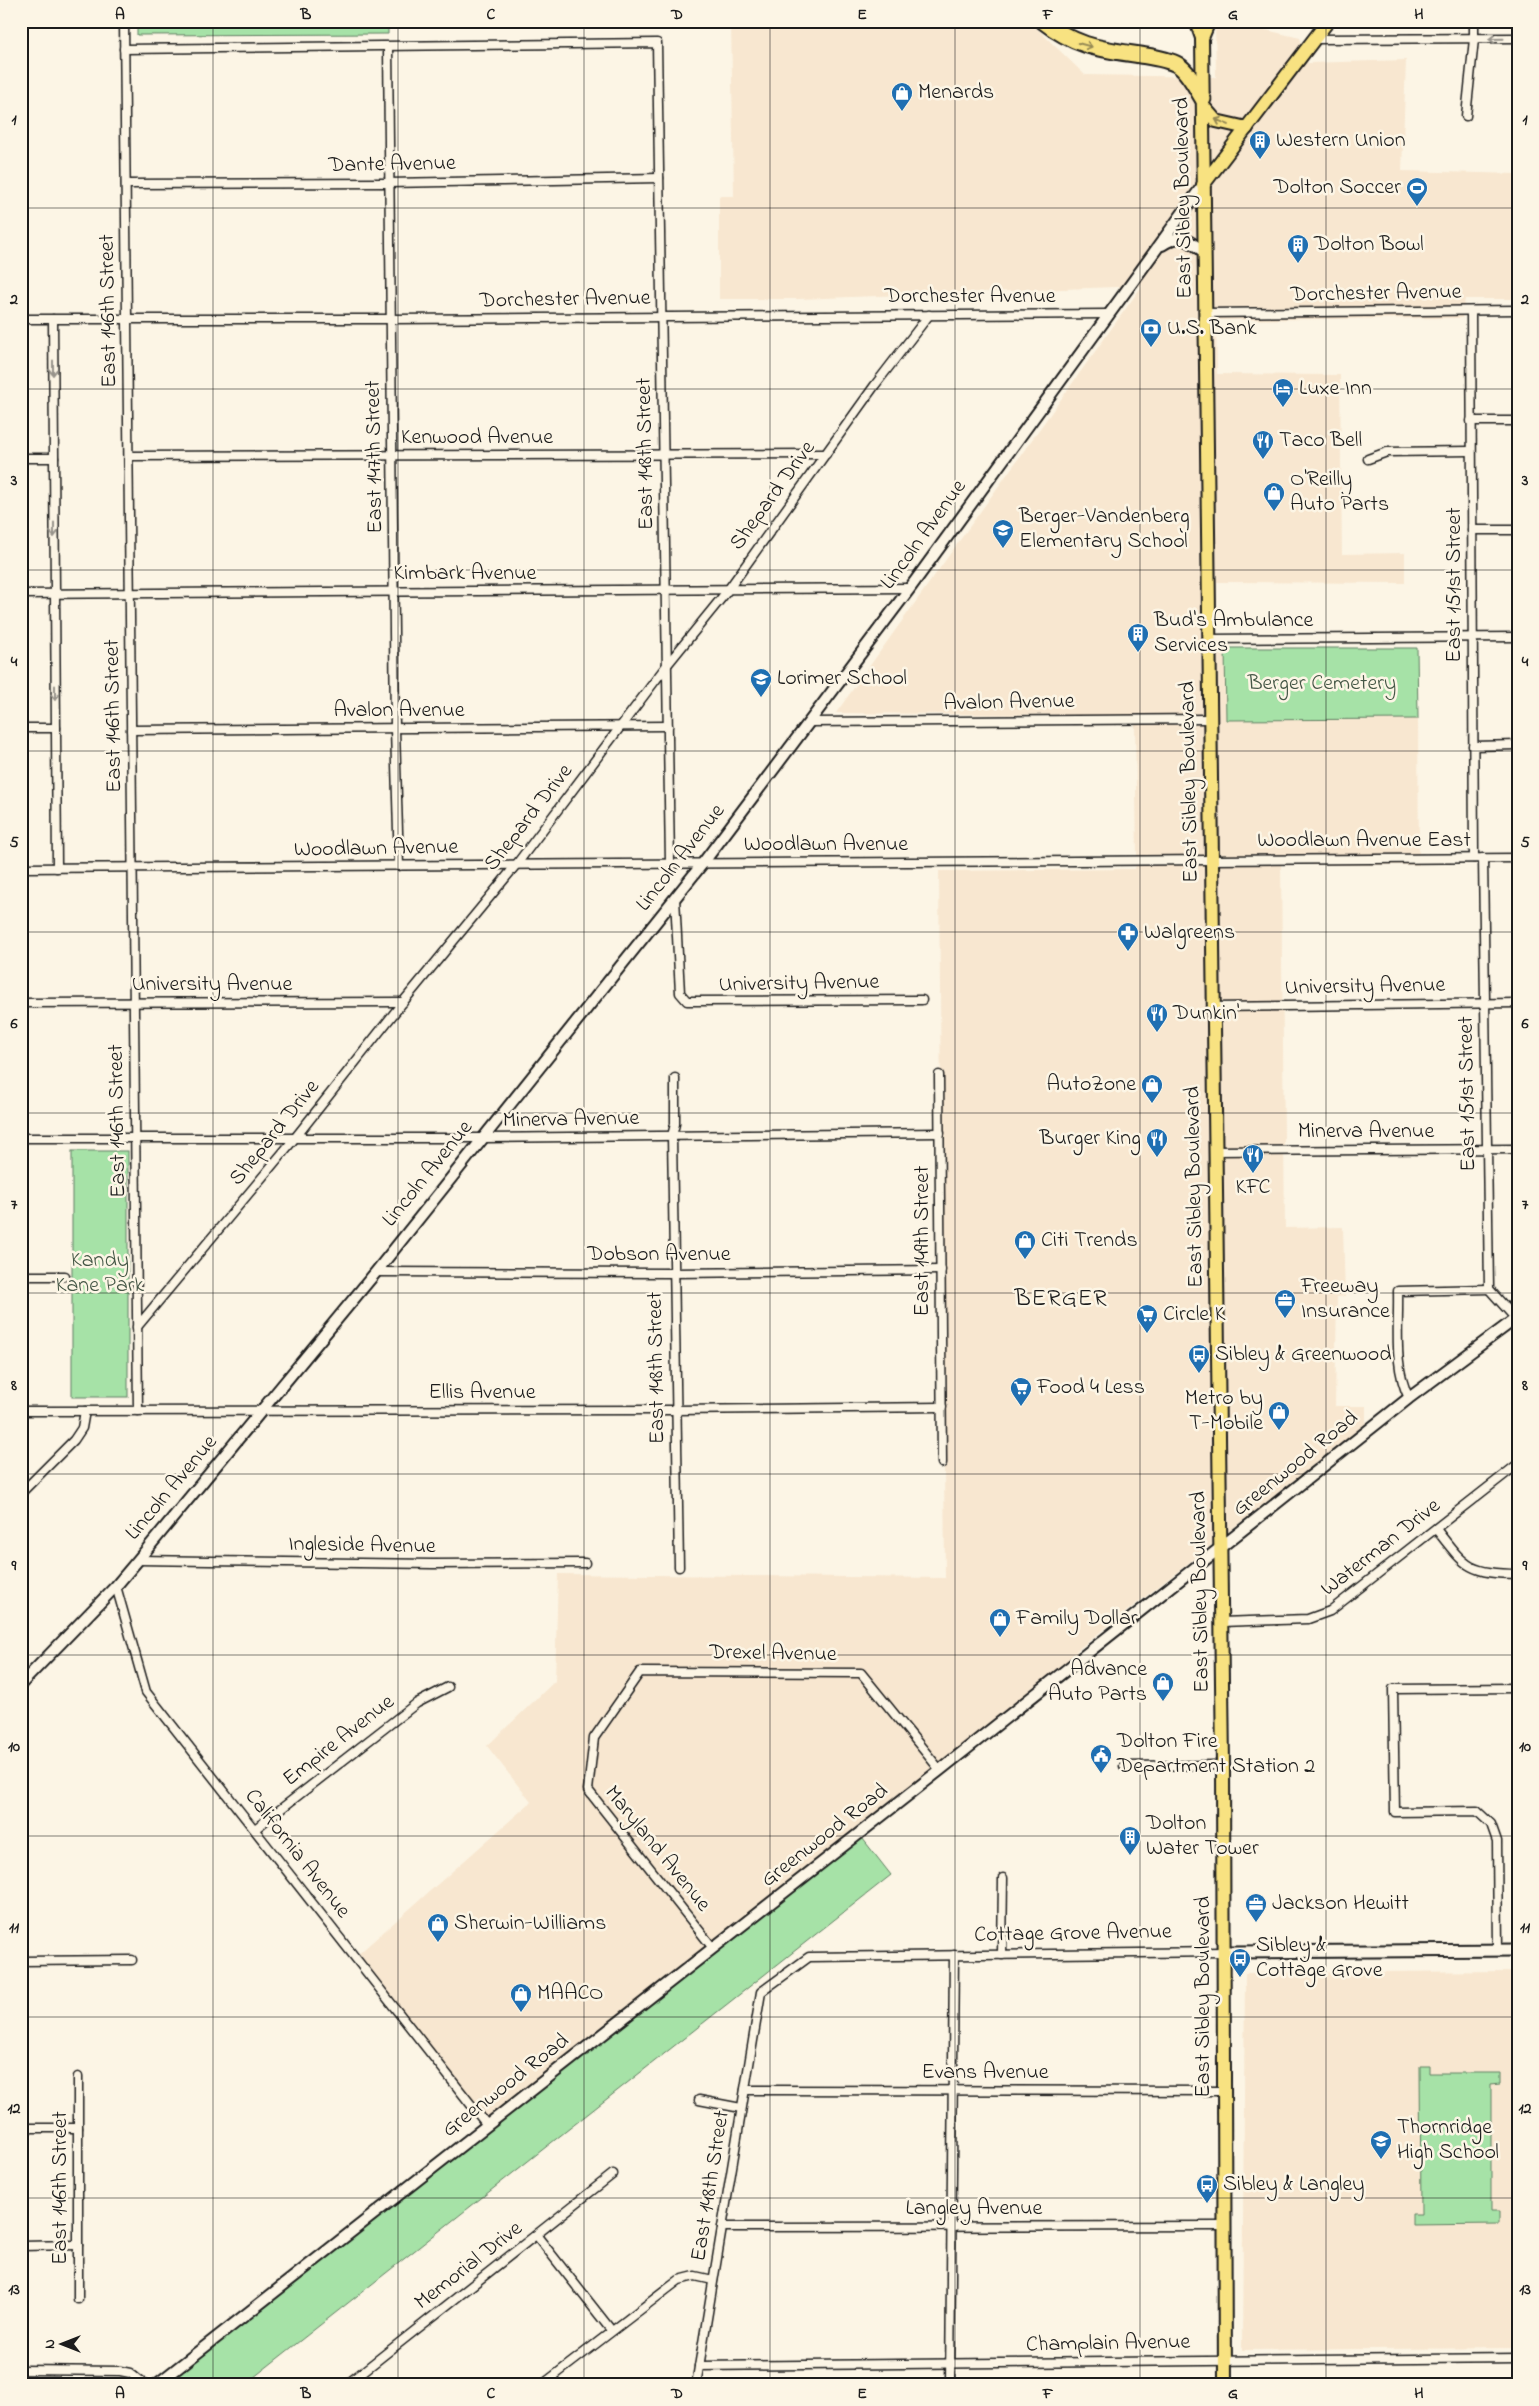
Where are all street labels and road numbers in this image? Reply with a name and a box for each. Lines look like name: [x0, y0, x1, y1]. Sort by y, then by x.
street label: East Sibley Boulevard: [1166, 97, 1203, 299]
street label: Dante Avenue: [327, 148, 456, 182]
street label: East 146th Street: [92, 233, 126, 388]
street label: Dorchester Avenue: [1289, 277, 1462, 312]
street label: Dorchester Avenue: [883, 281, 1056, 313]
street label: Dorchester Avenue: [478, 283, 651, 318]
street label: East 148th Street: [629, 377, 663, 530]
street label: East 147th Street: [358, 380, 392, 534]
street label: Kenwood Avenue: [401, 422, 553, 454]
street label: Shepard Drive: [722, 434, 824, 558]
street label: Lincoln Avenue: [873, 473, 975, 597]
street label: East 151st Street: [1439, 507, 1471, 663]
street label: Kimbark Avenue: [394, 558, 537, 590]
street label: East 146th Street: [97, 638, 131, 793]
street label: East Sibley Boulevard: [1172, 681, 1209, 883]
street label: Avalon Avenue: [943, 686, 1075, 720]
street label: Avalon Avenue: [333, 695, 465, 727]
street label: Shepard Drive: [477, 757, 581, 879]
street label: Lincoln Avenue: [629, 797, 734, 919]
street label: Woodlawn Avenue East: [1257, 825, 1471, 857]
street label: Woodlawn Avenue: [744, 829, 908, 861]
street label: Woodlawn Avenue: [294, 832, 459, 866]
street label: University Avenue: [718, 967, 880, 1002]
street label: University Avenue: [132, 969, 292, 1002]
street label: University Avenue: [1284, 970, 1446, 1005]
street label: East 151st Street: [1451, 1015, 1485, 1172]
street label: East 146th Street: [101, 1043, 135, 1198]
street label: Shepard Drive: [222, 1073, 328, 1193]
street label: East Sibley Boulevard: [1177, 1086, 1214, 1288]
street label: Minerva Avenue: [502, 1103, 640, 1137]
street label: Lincoln Avenue: [375, 1114, 481, 1234]
street label: Minerva Avenue: [1298, 1116, 1434, 1148]
street label: East 149th Street: [907, 1165, 939, 1316]
street label: Dobson Avenue: [586, 1239, 731, 1271]
street label: East 148th Street: [640, 1291, 674, 1444]
street label: Ellis Avenue: [428, 1377, 536, 1409]
street label: Greenwood Road: [1226, 1403, 1366, 1525]
street label: Lincoln Avenue: [118, 1428, 226, 1548]
street label: East Sibley Boulevard: [1183, 1491, 1220, 1693]
street label: Waterman Drive: [1314, 1491, 1448, 1605]
street label: Ingleside Avenue: [288, 1529, 436, 1564]
street label: Drexel Avenue: [708, 1637, 837, 1671]
street label: Empire Avenue: [276, 1687, 402, 1795]
street label: Greenwood Road: [754, 1776, 896, 1896]
street label: Maryland Avenue: [595, 1779, 718, 1920]
street label: California Avenue: [236, 1782, 358, 1926]
street label: East Sibley Boulevard: [1188, 1896, 1221, 2098]
street label: Cottage Grove Avenue: [974, 1916, 1172, 1953]
street label: Greenwood Road: [435, 2026, 577, 2146]
street label: Evans Avenue: [921, 2057, 1049, 2089]
street label: East 148th Street: [683, 2108, 739, 2264]
street label: East 146th Street: [45, 2110, 77, 2265]
street label: Langley Avenue: [906, 2193, 1043, 2226]
street label: Memorial Drive: [408, 2213, 530, 2318]
street label: Champlain Avenue: [1026, 2327, 1191, 2361]

